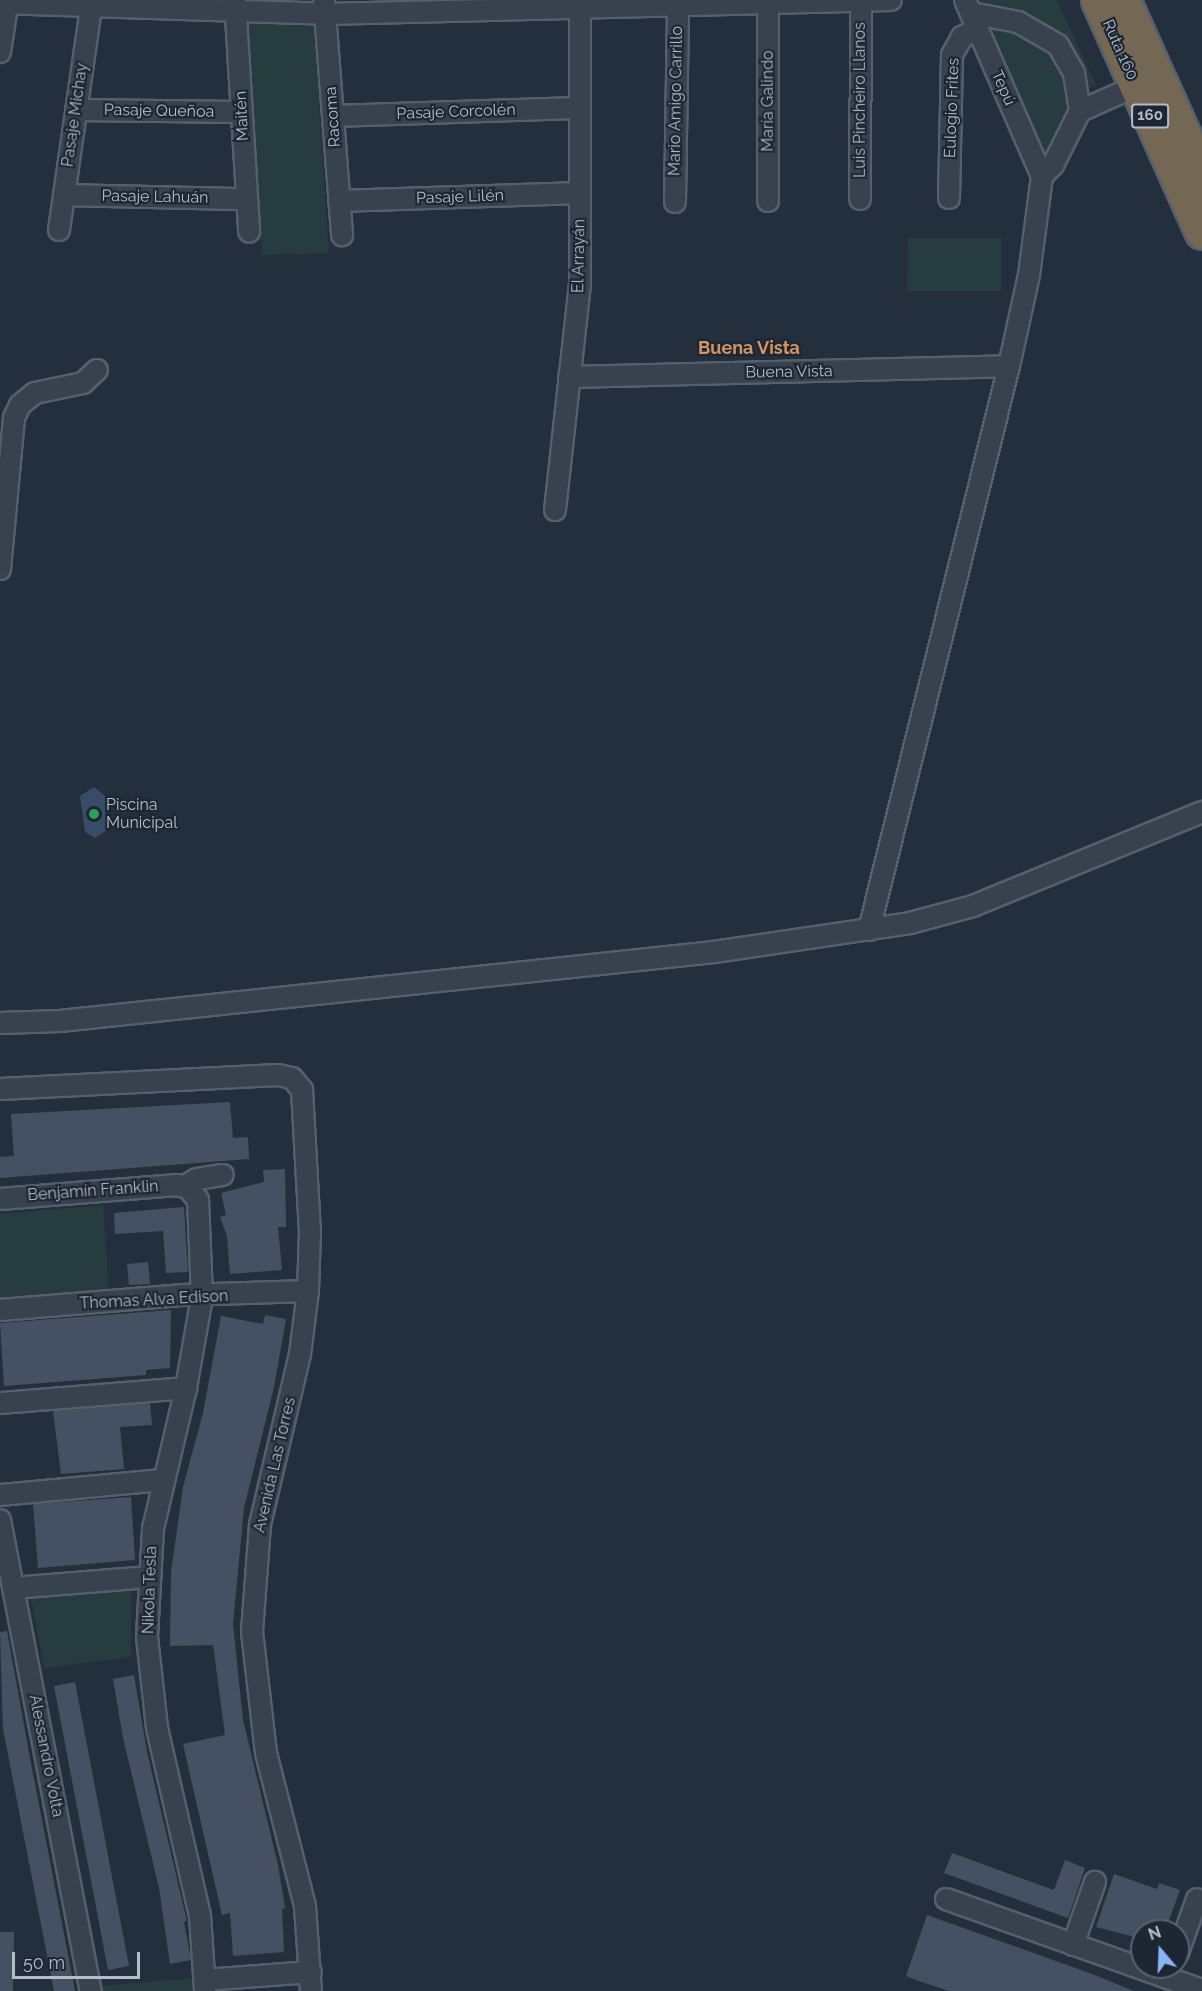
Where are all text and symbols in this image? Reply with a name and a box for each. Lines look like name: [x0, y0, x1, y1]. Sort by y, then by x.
street label: Ruta 160: [1098, 17, 1142, 83]
street label: Luis Pincheiro Llanos: [850, 22, 870, 178]
street label: Mario Amigo Carrillo: [665, 26, 687, 176]
street label: María Galindo: [758, 50, 778, 152]
street label: Eulogio Frites: [941, 58, 963, 158]
street label: Pasaje Michay: [58, 62, 92, 168]
street label: Tepú: [987, 67, 1019, 109]
street label: Racoma: [321, 86, 345, 148]
street label: Maitén: [231, 90, 253, 142]
street label: Pasaje Queñoa: [104, 100, 214, 122]
street label: Pasaje Corcolén: [396, 100, 516, 124]
road number: 160: [1130, 104, 1170, 128]
street label: Pasaje Lahuán: [101, 186, 209, 208]
street label: Pasaje Lilén: [416, 186, 504, 208]
street label: El Arrayán: [569, 218, 589, 294]
district label: Buena Vista: [698, 337, 800, 359]
street label: Buena Vista: [745, 362, 833, 382]
place label: Piscina Municipal: [106, 795, 178, 833]
marker: Piscina Municipal: [87, 807, 101, 821]
street label: Benjamín Franklin: [27, 1177, 159, 1205]
street label: Thomas Alva Edison: [79, 1287, 229, 1313]
street label: Avenida Las Torres: [250, 1395, 300, 1535]
street label: Nikola Tesla: [139, 1545, 161, 1635]
street label: Alessandro Volta: [25, 1693, 67, 1819]
north arrow: [1130, 1919, 1190, 1979]
text: N: [1146, 1922, 1163, 1944]
scale bar: [15, 1940, 142, 1978]
text: 50 m: [23, 1952, 65, 1973]

